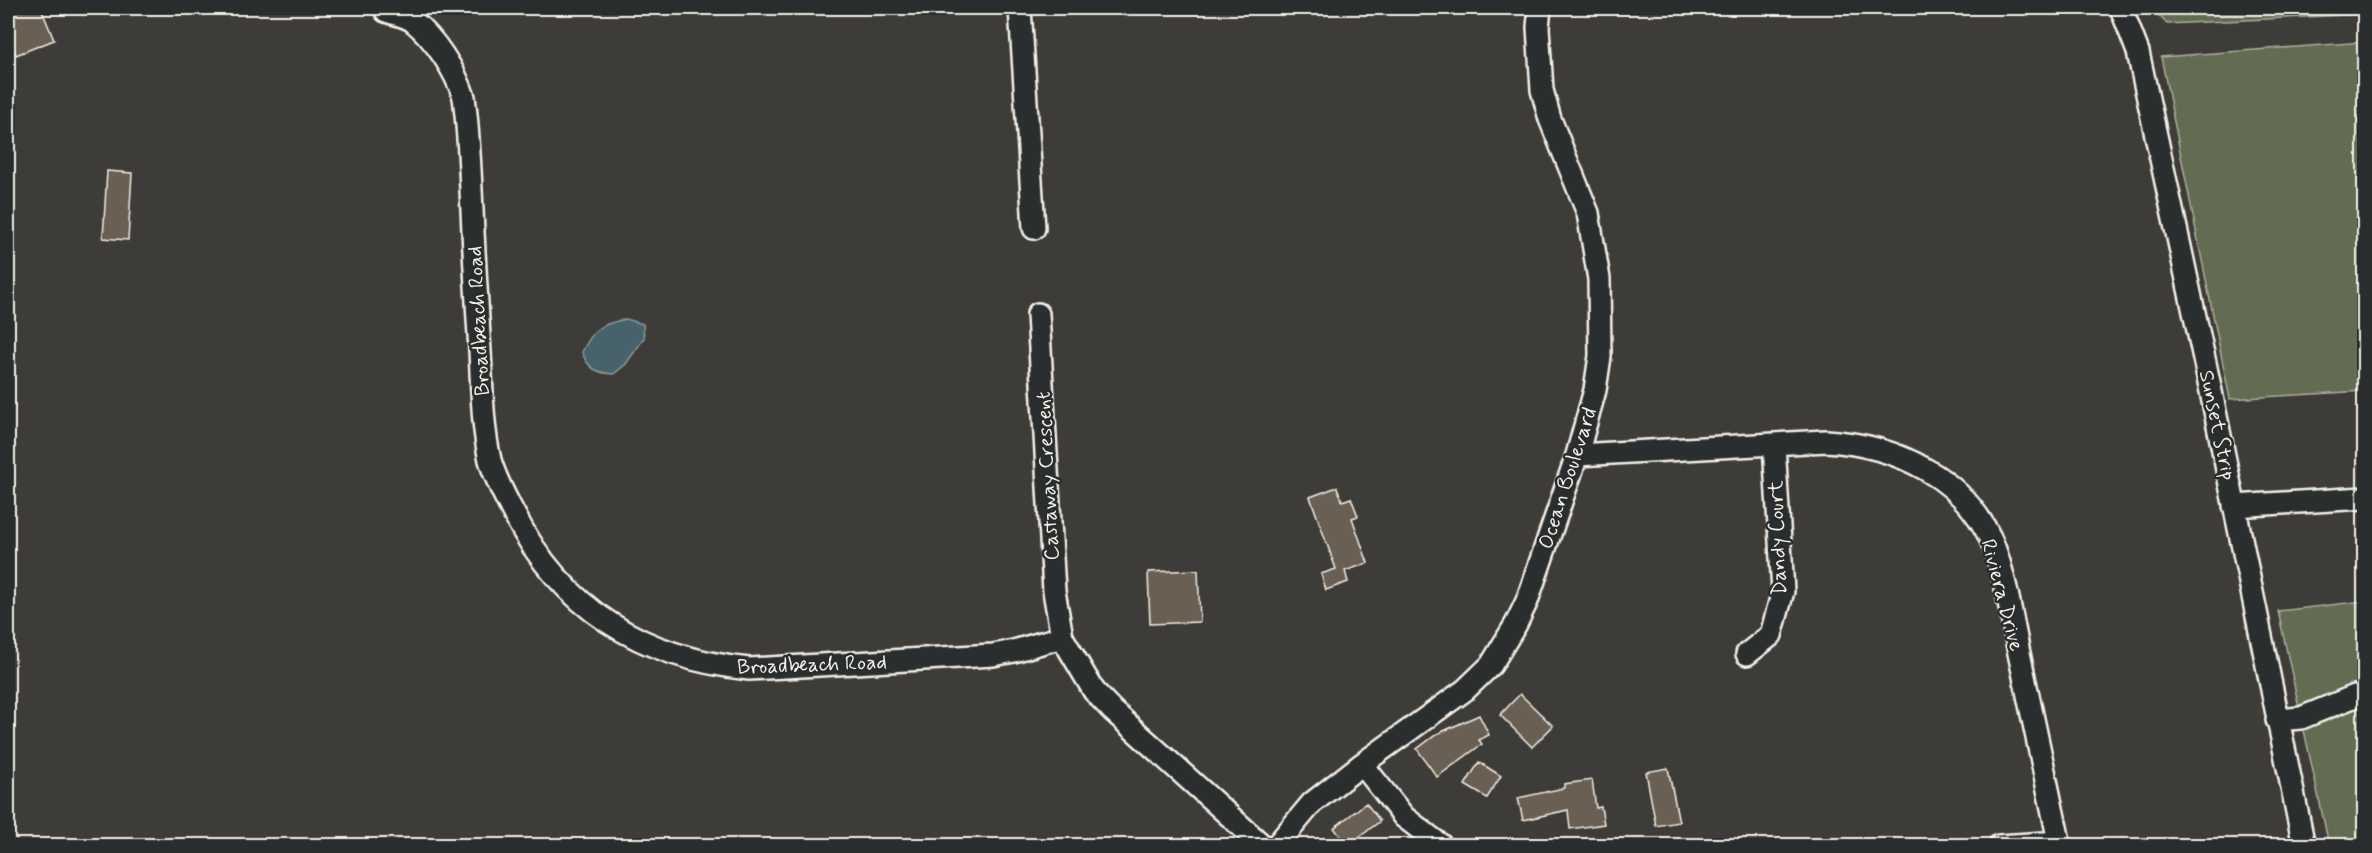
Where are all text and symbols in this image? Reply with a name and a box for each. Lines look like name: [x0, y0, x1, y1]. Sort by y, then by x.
street label: Broadbeach Road: [461, 245, 497, 397]
street label: Sunset Strip: [2192, 368, 2242, 483]
street label: Castaway Crescent: [1030, 390, 1066, 561]
street label: Ocean Boulevard: [1532, 404, 1604, 553]
street label: Dandy Court: [1762, 479, 1794, 596]
street label: Riviera Drive: [1974, 536, 2030, 655]
street label: Broadbeach Road: [737, 648, 887, 682]

